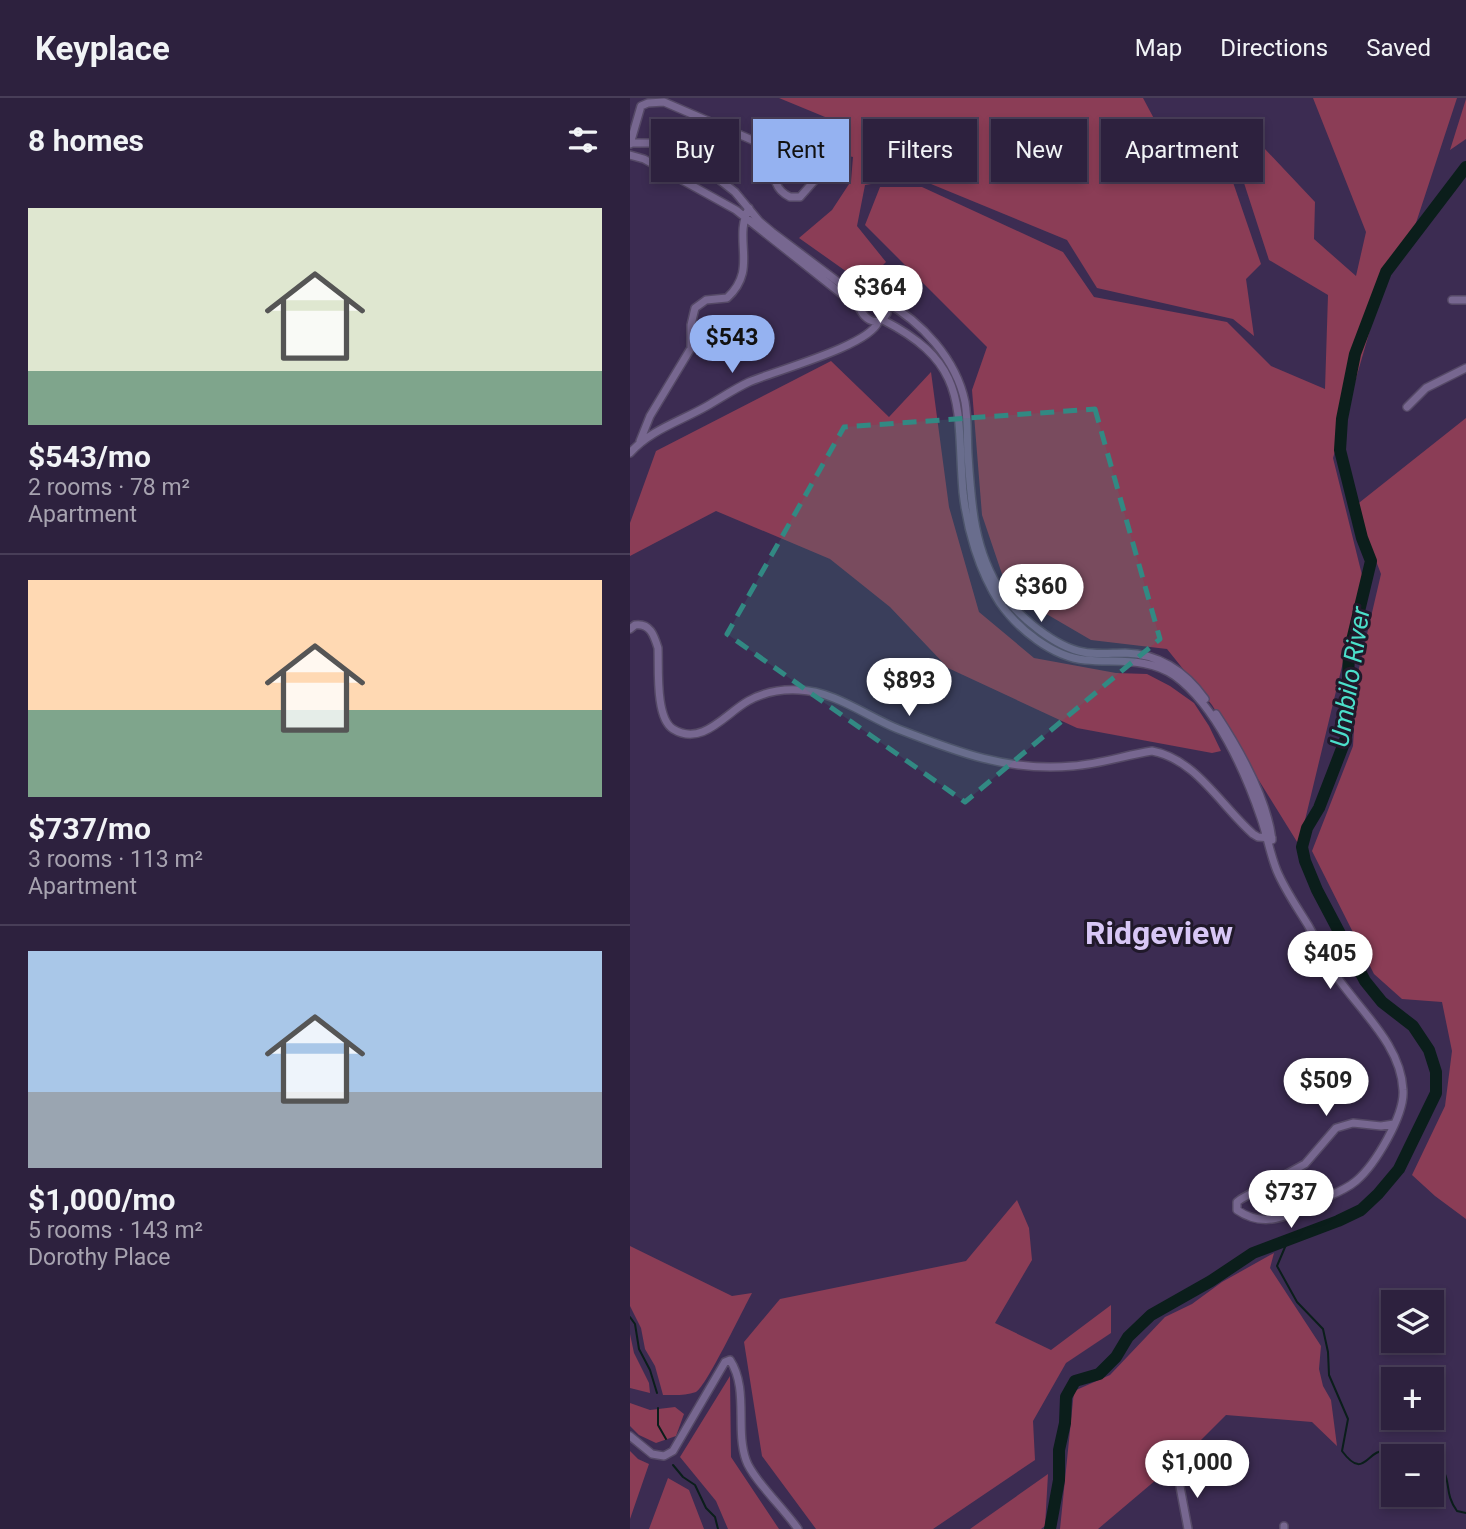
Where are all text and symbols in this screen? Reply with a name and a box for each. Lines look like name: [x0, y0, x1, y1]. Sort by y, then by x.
text: Keyplace: [35, 29, 170, 68]
text: Map: [1135, 34, 1182, 62]
text: Directions: [1220, 34, 1328, 62]
text: Saved: [1366, 34, 1431, 62]
chip: Buy: [651, 119, 739, 182]
chip: Rent: [753, 119, 849, 182]
chip: Filters: [863, 119, 977, 182]
chip: New: [991, 119, 1087, 182]
chip: Apartment: [1101, 119, 1263, 182]
icon: filters: [564, 121, 602, 159]
text: 8 homes: [28, 123, 144, 158]
icon: home: [252, 253, 378, 379]
pin: $364: [839, 266, 921, 325]
text: $364: [854, 274, 906, 301]
pin: $543: [691, 316, 773, 375]
text: $543: [706, 324, 758, 351]
text: $543/mo: [28, 439, 151, 474]
text: 2 rooms · 78 m²: [28, 474, 190, 501]
text: Apartment: [28, 501, 137, 528]
pin: $360: [1000, 564, 1082, 624]
text: $360: [1015, 573, 1067, 600]
water label: Umbilo River: [1324, 603, 1376, 749]
icon: home: [252, 625, 378, 751]
pin: $893: [868, 658, 950, 718]
text: $893: [883, 667, 935, 694]
text: $737/mo: [28, 811, 151, 846]
text: 3 rooms · 113 m²: [28, 846, 203, 873]
text: Apartment: [28, 873, 137, 900]
district label: Ridgeview: [1085, 914, 1233, 952]
pin: $405: [1289, 932, 1371, 991]
text: $405: [1304, 940, 1356, 967]
icon: home: [252, 996, 378, 1122]
pin: $509: [1285, 1058, 1367, 1118]
text: $509: [1300, 1067, 1352, 1094]
pin: $737: [1250, 1170, 1332, 1230]
text: $737: [1265, 1179, 1317, 1206]
text: $1,000/mo: [28, 1182, 176, 1217]
text: 5 rooms · 143 m²: [28, 1217, 203, 1244]
text: Dorothy Place: [28, 1244, 171, 1271]
map controls: [1381, 1290, 1444, 1507]
button: layers: [1381, 1290, 1444, 1353]
button: +: [1381, 1367, 1444, 1430]
pin: $1,000: [1140, 1440, 1254, 1500]
button: −: [1381, 1444, 1444, 1507]
text: $1,000: [1161, 1449, 1233, 1476]

